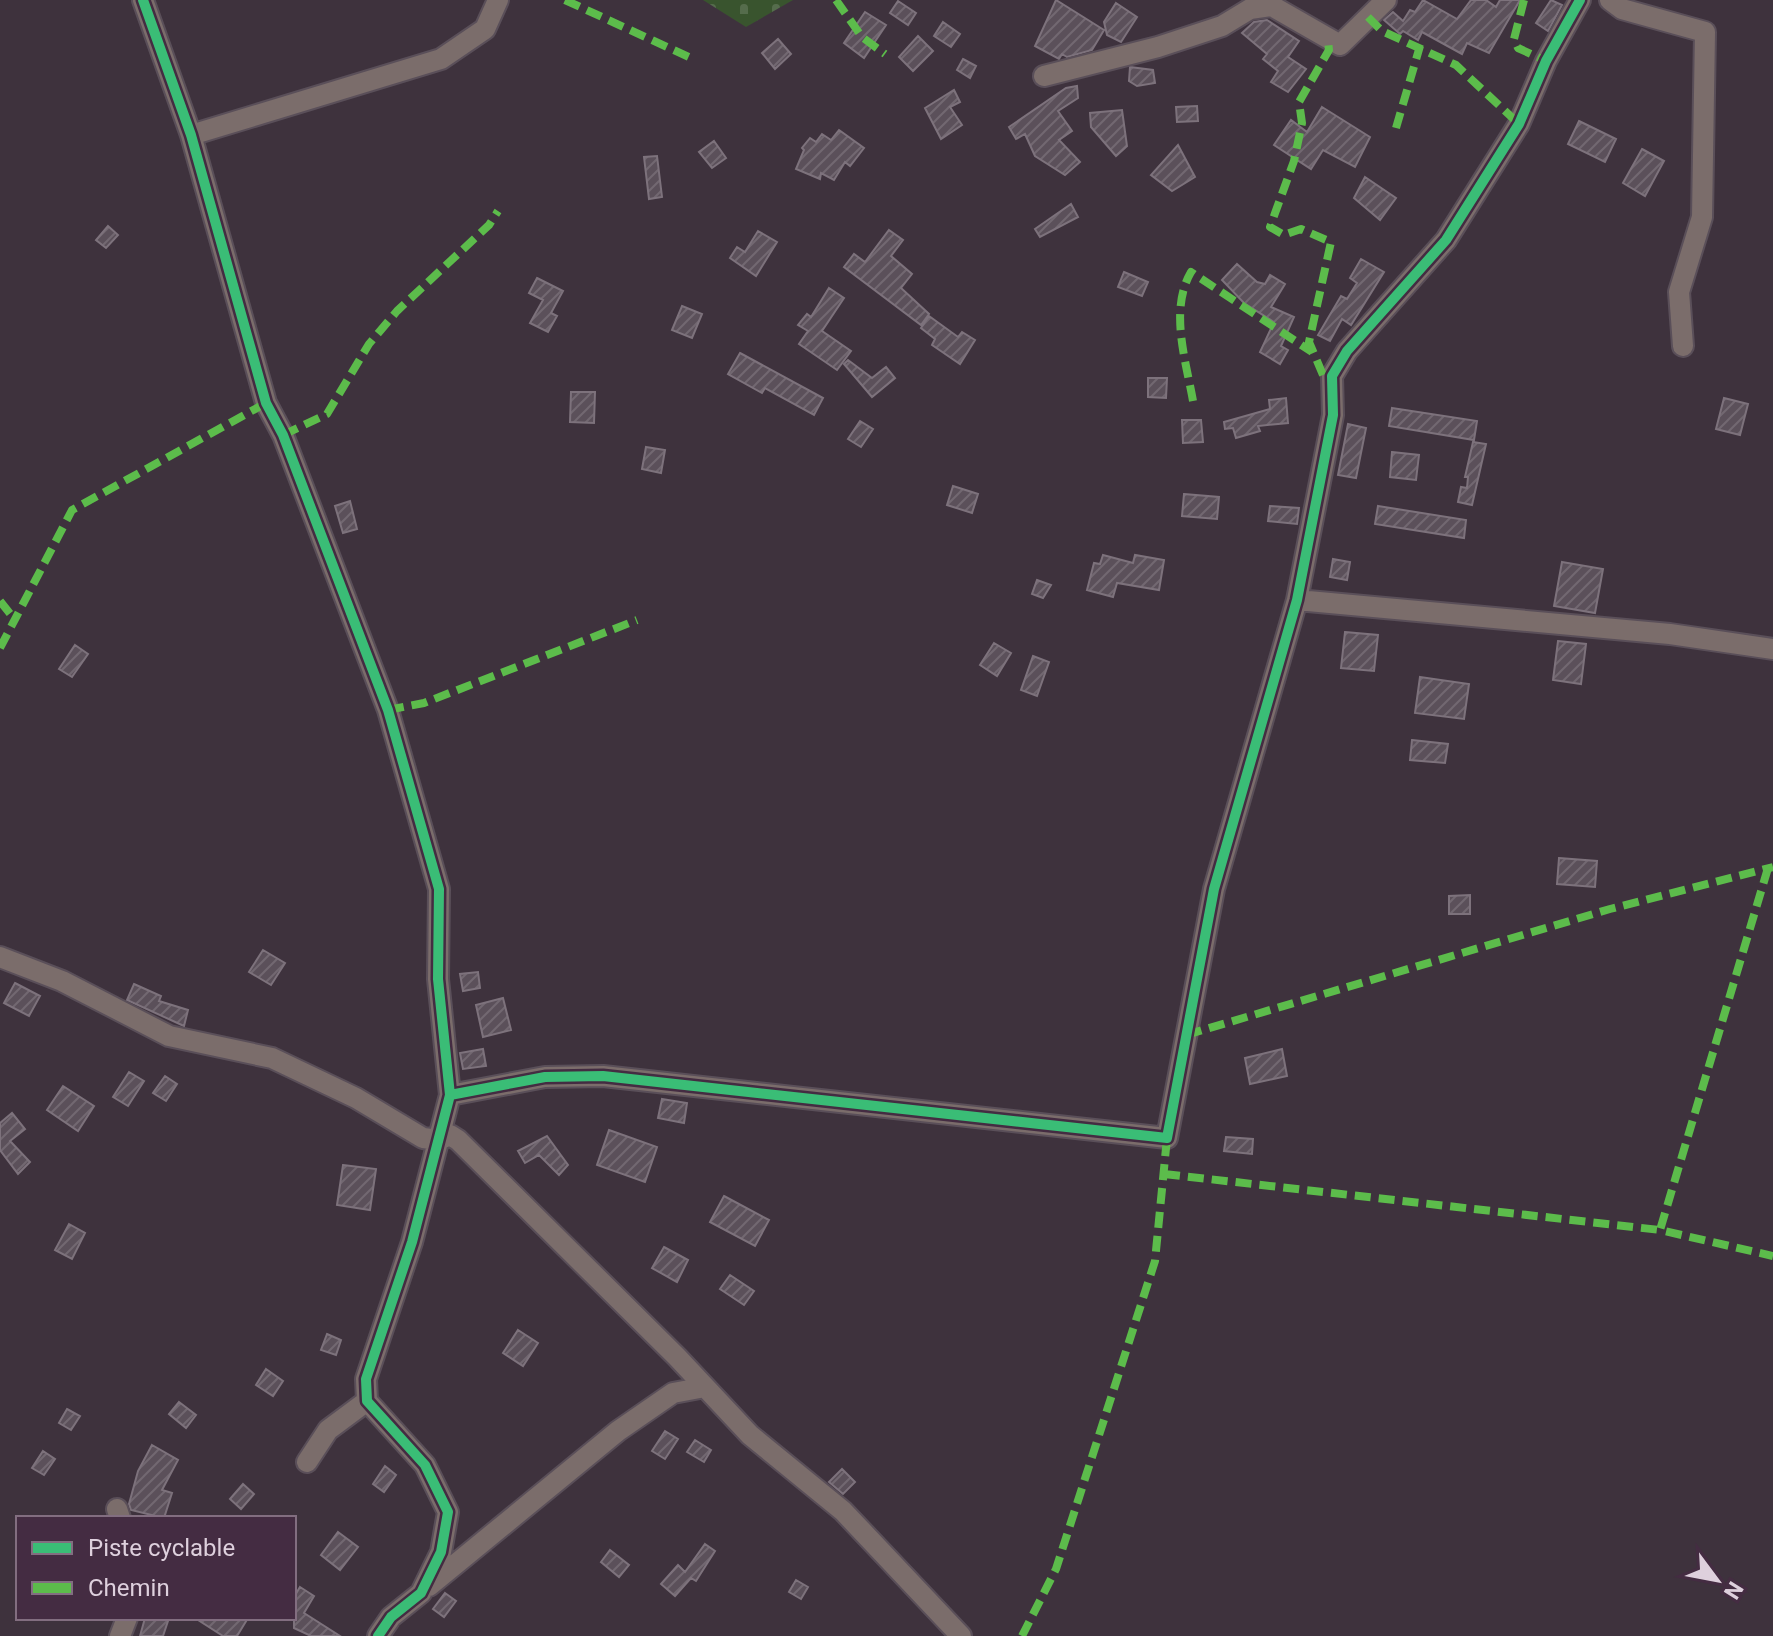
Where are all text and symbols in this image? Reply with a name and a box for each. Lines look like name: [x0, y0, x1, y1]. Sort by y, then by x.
legend: [16, 1516, 296, 1620]
text: Piste cyclable: [88, 1534, 235, 1562]
north arrow: [1677, 1540, 1757, 1620]
text: Chemin: [88, 1574, 170, 1602]
text: N: [1719, 1577, 1748, 1604]

